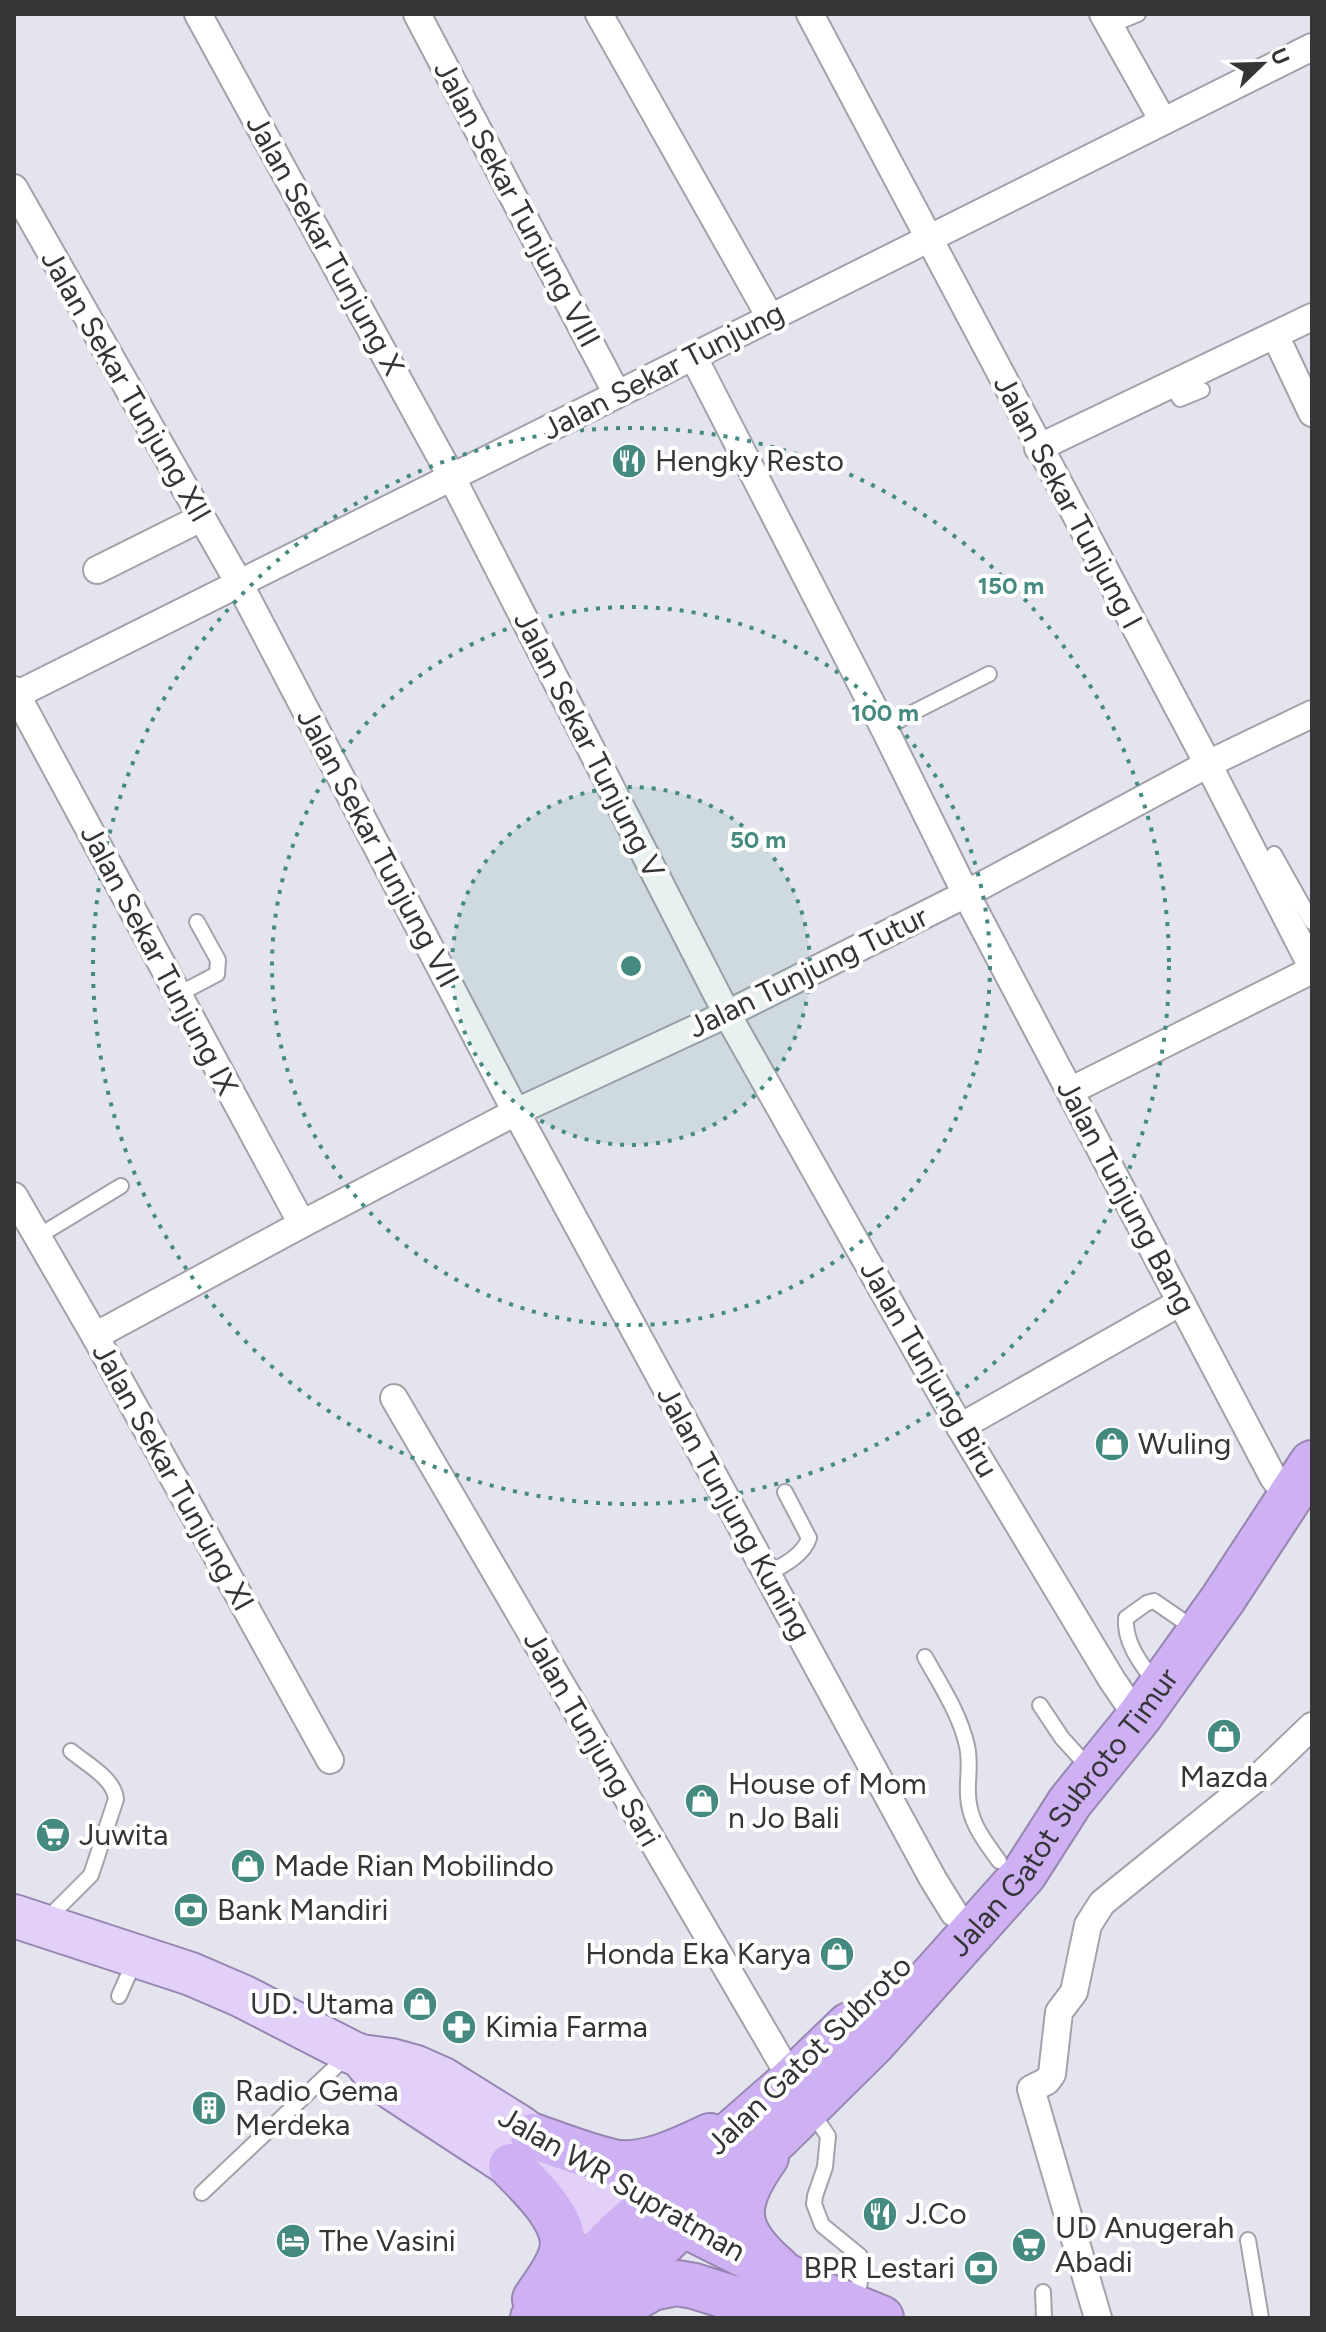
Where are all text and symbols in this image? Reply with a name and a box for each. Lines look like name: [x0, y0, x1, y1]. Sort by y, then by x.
north arrow: [1222, 24, 1302, 104]
text: U: [1264, 44, 1295, 69]
street label: Jalan Sekar Tunjung VIII: [426, 54, 609, 353]
street label: Jalan Sekar Tunjung X: [238, 108, 413, 382]
street label: Jalan Sekar Tunjung XII: [33, 243, 220, 529]
street label: Jalan Sekar Tunjung: [536, 294, 790, 448]
street label: Jalan Sekar Tunjung I: [986, 369, 1151, 635]
restaurant icon: Hengky Resto: [610, 442, 648, 480]
place label: Hengky Resto: [655, 442, 844, 479]
text: 150 m: [978, 571, 1044, 600]
street label: Jalan Sekar Tunjung V: [506, 605, 673, 885]
text: 100 m: [851, 698, 919, 727]
street label: Jalan Sekar Tunjung VII: [289, 702, 468, 994]
street label: Jalan Sekar Tunjung IX: [73, 818, 247, 1102]
text: 50 m: [730, 825, 786, 854]
street label: Jalan Tunjung Tutur: [682, 897, 934, 1046]
centre of rings: [617, 952, 645, 980]
street label: Jalan Tunjung Bang: [1049, 1073, 1204, 1320]
street label: Jalan Tunjung Biru: [852, 1254, 1007, 1484]
street label: Jalan Sekar Tunjung XI: [84, 1336, 262, 1617]
street label: Jalan Tunjung Kuning: [649, 1379, 820, 1646]
shop icon: Wuling: [1093, 1425, 1131, 1463]
place label: Wuling: [1138, 1425, 1231, 1462]
street label: Jalan Tunjung Sari: [516, 1624, 669, 1853]
street label: Jalan Gatot Subroto Timur: [940, 1661, 1186, 1964]
shop icon: Mazda: [1205, 1717, 1243, 1755]
place label: Mazda: [1180, 1758, 1268, 1795]
place label: House of Mom n Jo Bali: [728, 1765, 927, 1836]
shop icon: House of Mom n Jo Bali: [683, 1782, 721, 1820]
supermarket icon: Juwita: [34, 1816, 72, 1854]
place label: Juwita: [79, 1816, 168, 1853]
shop icon: Made Rian Mobilindo: [229, 1847, 267, 1885]
place label: Made Rian Mobilindo: [274, 1847, 554, 1884]
bank icon: Bank Mandiri: [172, 1891, 210, 1929]
place label: Bank Mandiri: [217, 1891, 388, 1928]
place label: Honda Eka Karya: [585, 1935, 811, 1972]
shop icon: Honda Eka Karya: [818, 1935, 856, 1973]
street label: Jalan Gatot Subroto: [698, 1947, 919, 2162]
place label: UD. Utama: [250, 1985, 394, 2022]
shop icon: UD. Utama: [401, 1985, 439, 2023]
pharmacy icon: Kimia Farma: [440, 2008, 478, 2046]
place label: Kimia Farma: [485, 2008, 648, 2045]
place label: Radio Gema Merdeka: [235, 2072, 398, 2143]
building icon: Radio Gema Merdeka: [190, 2089, 228, 2127]
street label: Jalan WR Supratman: [492, 2098, 752, 2269]
restaurant icon: J.Co: [861, 2195, 899, 2233]
place label: J.Co: [906, 2195, 967, 2232]
place label: UD Anugerah Abadi: [1055, 2209, 1234, 2280]
hotel icon: The Vasini: [274, 2222, 312, 2260]
place label: The Vasini: [319, 2222, 456, 2259]
supermarket icon: UD Anugerah Abadi: [1010, 2226, 1048, 2264]
place label: BPR Lestari: [803, 2249, 955, 2286]
bank icon: BPR Lestari: [962, 2249, 1000, 2287]

